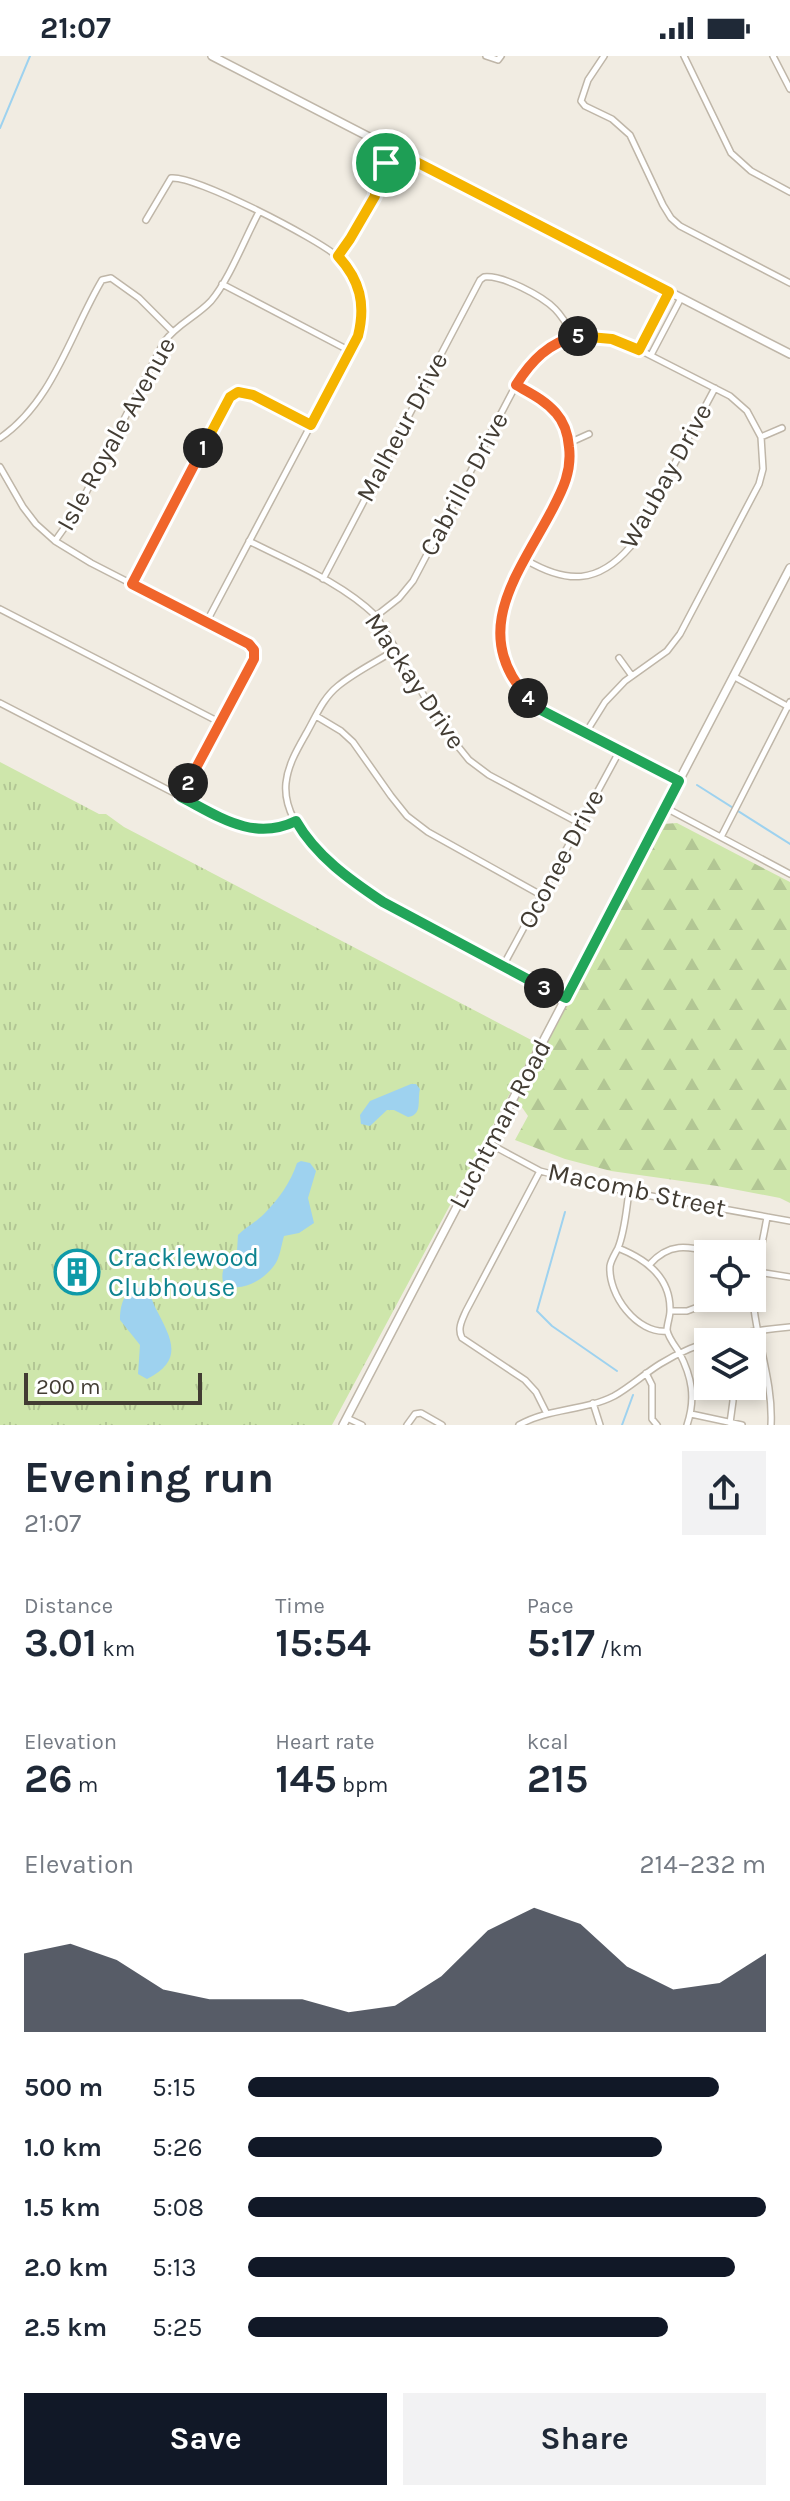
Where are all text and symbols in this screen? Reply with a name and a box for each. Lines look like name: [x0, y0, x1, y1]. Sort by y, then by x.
text: 21:07: [40, 10, 111, 46]
pin: [352, 129, 420, 197]
icon: arrive: [364, 141, 408, 185]
pin: 5: [558, 316, 598, 356]
text: 5: [572, 323, 584, 349]
street label: Isle Royale Avenue: [50, 332, 182, 536]
street label: Malheur Drive: [350, 347, 454, 507]
street label: Waubay Drive: [613, 398, 719, 554]
street label: Cabrillo Drive: [413, 407, 515, 561]
pin: 1: [183, 428, 223, 468]
text: 1: [199, 435, 207, 461]
street label: Mackay Drive: [358, 607, 472, 755]
pin: 4: [508, 678, 548, 718]
text: 4: [521, 685, 535, 711]
pin: 2: [168, 763, 208, 803]
text: 2: [181, 770, 195, 796]
street label: Oconee Drive: [511, 784, 611, 934]
pin: 3: [524, 968, 564, 1008]
text: 3: [537, 975, 551, 1001]
street label: Luchtman Road: [442, 1034, 558, 1214]
street label: Macomb Street: [545, 1156, 729, 1224]
map controls: [694, 1240, 766, 1400]
button: locate: [694, 1240, 766, 1312]
place label: Cracklewood Clubhouse: [108, 1242, 259, 1303]
building icon: Cracklewood Clubhouse: [53, 1248, 101, 1296]
button: layers: [694, 1328, 766, 1400]
scale bar: [24, 1369, 202, 1405]
text: 200 m: [36, 1374, 101, 1400]
button: share: [682, 1451, 766, 1535]
text: Evening run: [24, 1452, 274, 1503]
text: 21:07: [24, 1508, 81, 1539]
text: Distance: [24, 1593, 113, 1619]
text: Time: [275, 1593, 325, 1619]
text: Pace: [527, 1593, 574, 1619]
text: 3.01: [24, 1619, 97, 1666]
text: 15:54: [275, 1619, 371, 1666]
text: 5:17: [527, 1619, 595, 1666]
text: km: [97, 1636, 135, 1662]
text: /km: [595, 1636, 643, 1662]
text: Elevation: [24, 1729, 117, 1755]
text: Heart rate: [275, 1729, 375, 1755]
text: kcal: [527, 1729, 569, 1755]
text: 26: [24, 1755, 72, 1802]
text: 145: [275, 1755, 337, 1802]
text: 215: [527, 1755, 588, 1802]
text: m: [72, 1772, 98, 1798]
text: bpm: [337, 1772, 388, 1798]
text: Elevation: [24, 1849, 134, 1880]
text: 214–232 m: [640, 1849, 766, 1880]
text: 500 m: [24, 2072, 103, 2103]
text: 5:15: [152, 2072, 196, 2103]
text: 1.0 km: [24, 2132, 102, 2163]
text: 5:26: [152, 2132, 203, 2163]
text: 1.5 km: [24, 2192, 101, 2223]
text: 5:08: [152, 2192, 204, 2223]
text: 2.0 km: [24, 2252, 108, 2283]
text: 5:13: [152, 2252, 197, 2283]
text: 2.5 km: [24, 2312, 107, 2343]
text: 5:25: [152, 2312, 202, 2343]
button: Save: [24, 2393, 387, 2485]
button: Share: [403, 2393, 766, 2485]

